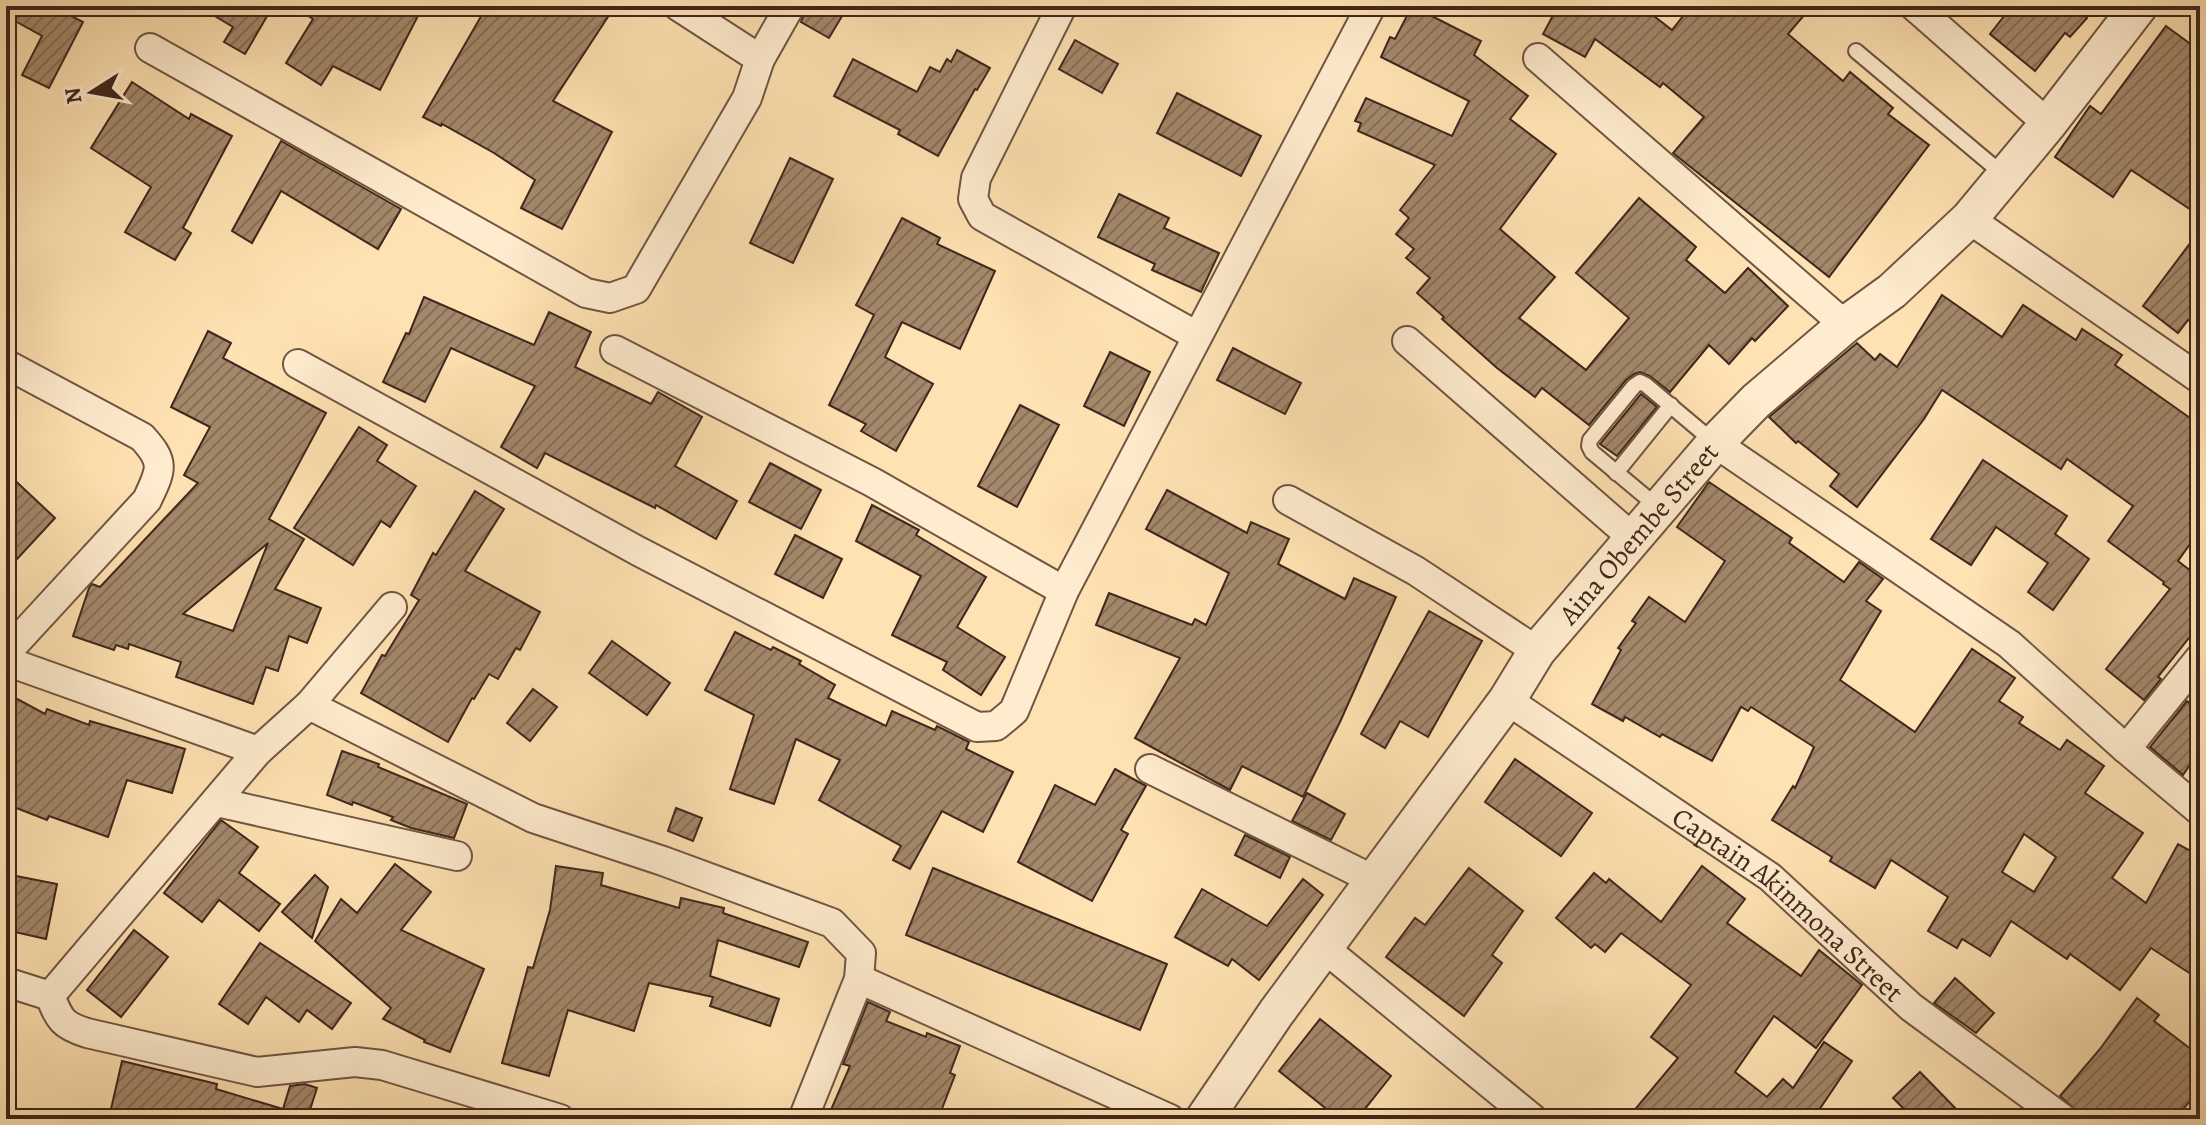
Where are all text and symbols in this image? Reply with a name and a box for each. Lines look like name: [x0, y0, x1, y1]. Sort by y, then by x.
north arrow: [52, 52, 132, 132]
text: N: [57, 85, 90, 106]
street label: Aina Obembe Street: [1549, 434, 1727, 633]
street label: Captain Akinmona Street: [1664, 799, 1911, 1011]

